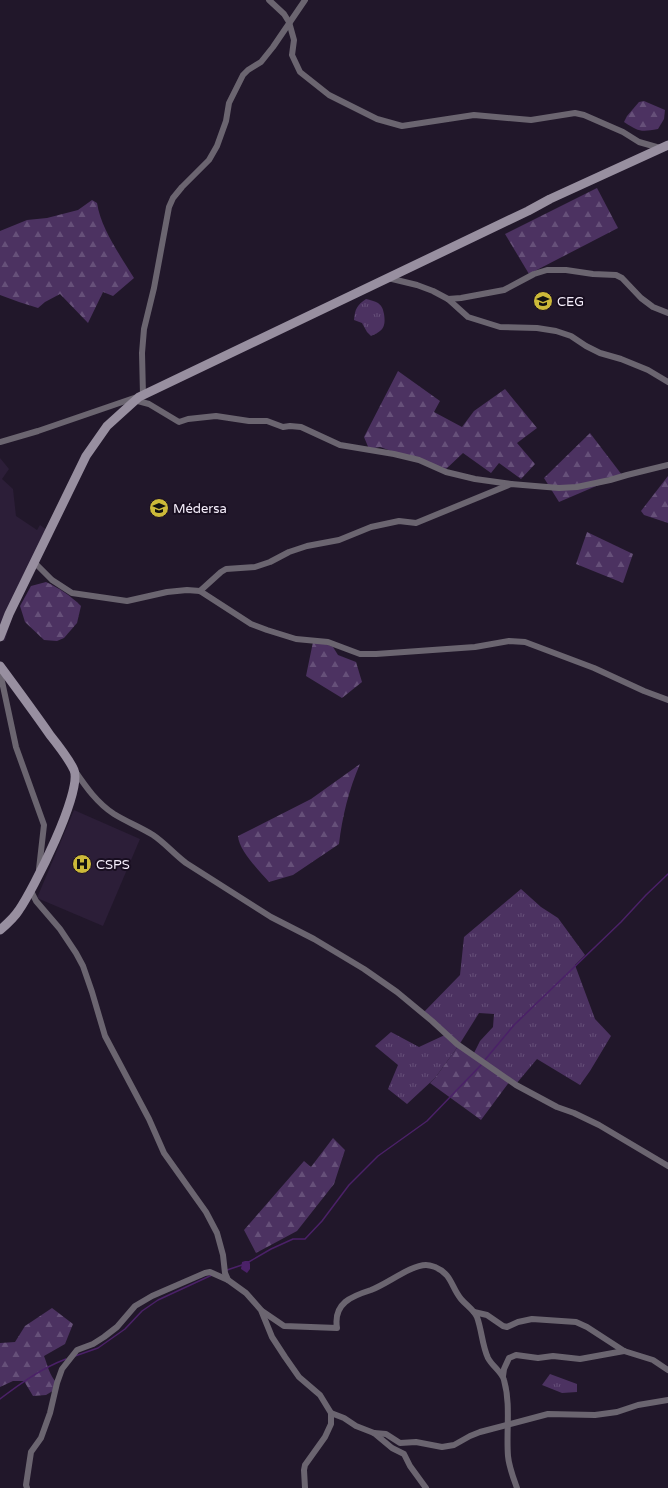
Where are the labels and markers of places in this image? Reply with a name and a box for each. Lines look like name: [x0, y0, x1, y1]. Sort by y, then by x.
school or university icon: CEG: [532, 290, 554, 312]
place label: CEG: [557, 294, 584, 310]
school or university icon: Médersa: [148, 497, 170, 519]
place label: Médersa: [173, 501, 227, 517]
hospital icon: CSPS: [71, 853, 93, 875]
place label: CSPS: [96, 857, 130, 873]

